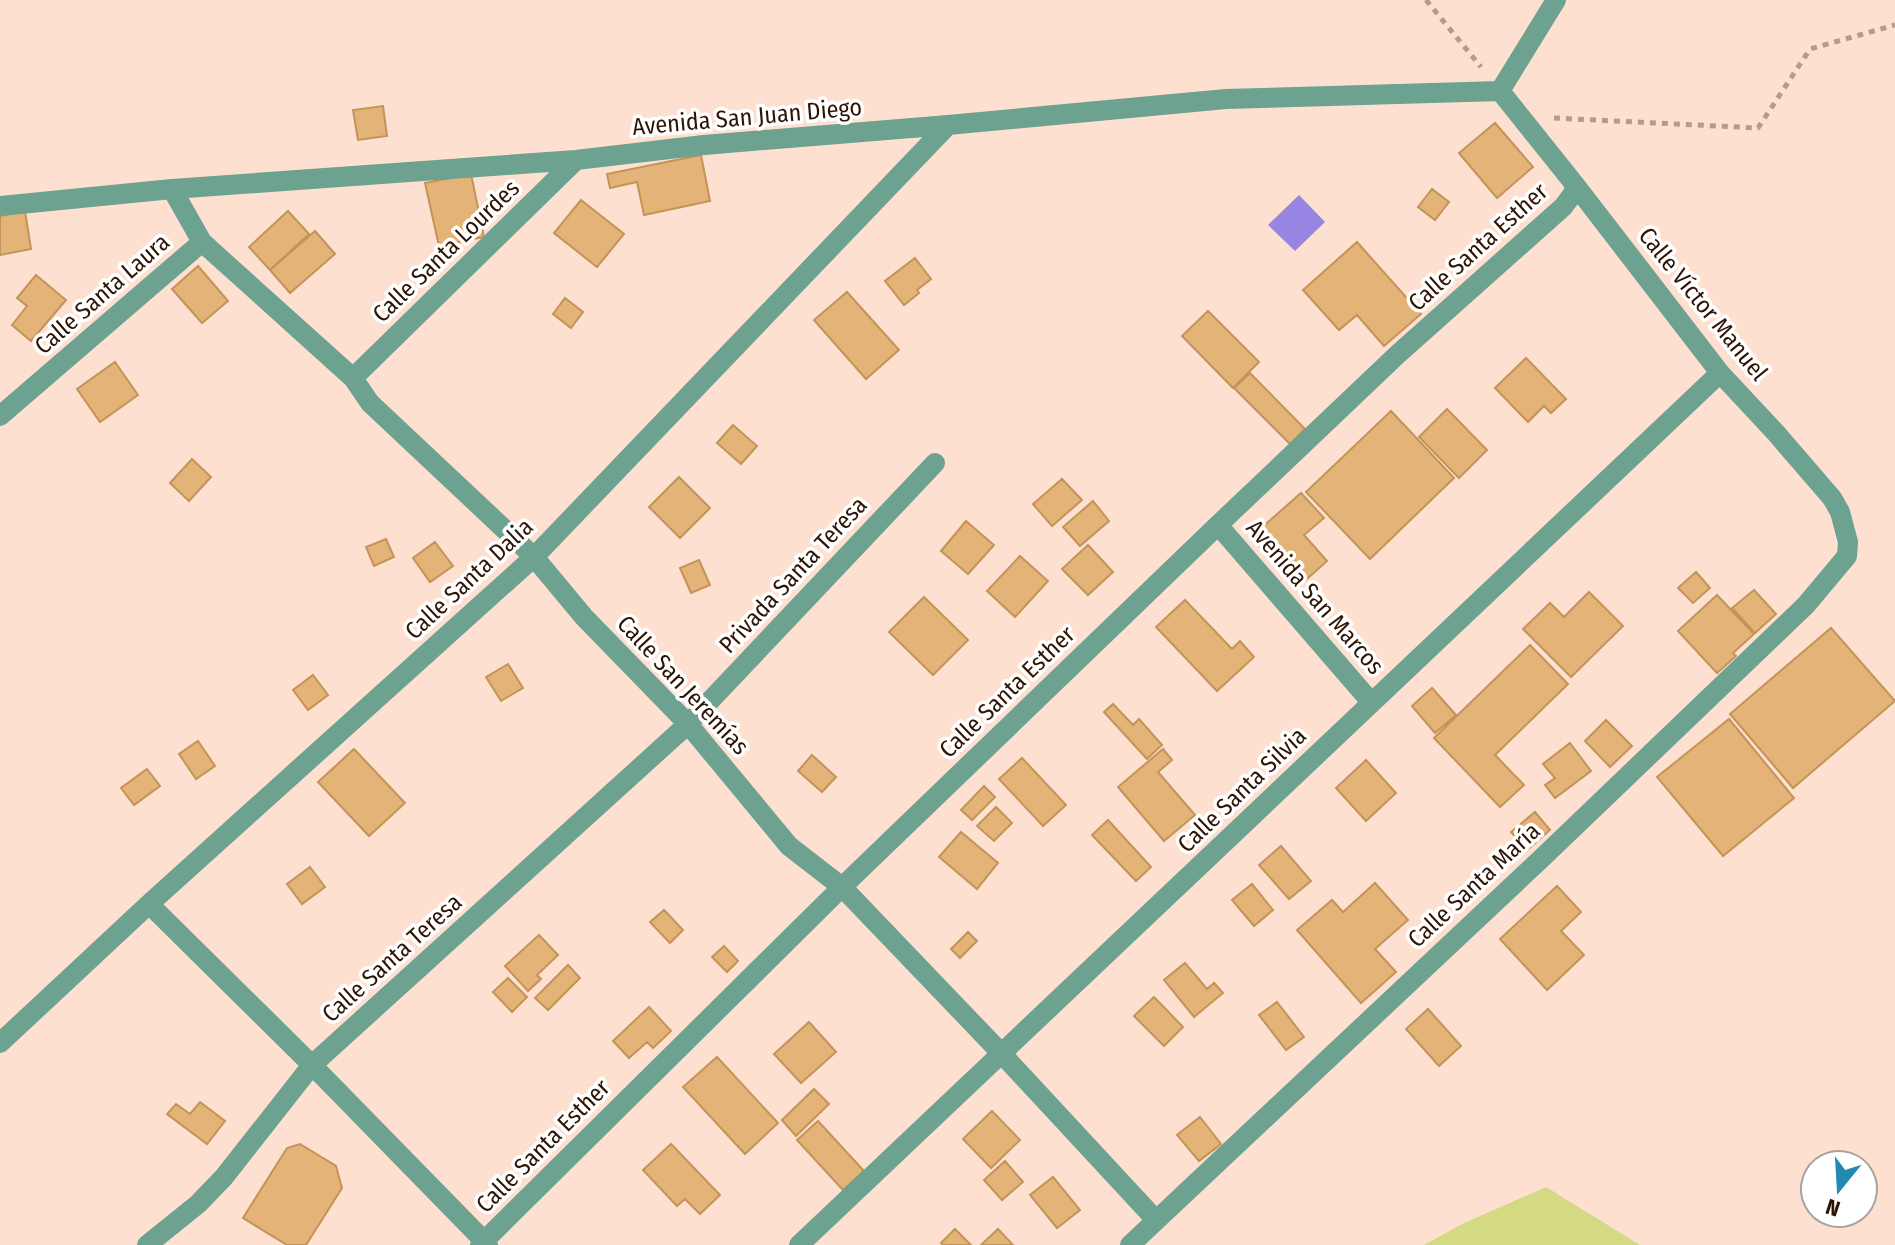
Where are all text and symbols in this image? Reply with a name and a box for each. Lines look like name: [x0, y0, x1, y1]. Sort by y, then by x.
street label: Avenida San Juan Diego: [631, 93, 863, 141]
street label: Calle Santa Lourdes: [367, 174, 525, 328]
street label: Calle Santa Esther: [1403, 177, 1554, 317]
street label: Calle Víctor Manuel: [1633, 222, 1773, 386]
street label: Calle Santa Laura: [29, 228, 175, 360]
street label: Privada Santa Teresa: [713, 491, 873, 659]
street label: Calle Santa Dalia: [399, 513, 539, 645]
street label: Avenida San Marcos: [1240, 514, 1390, 680]
street label: Calle San Jeremías: [611, 610, 755, 760]
street label: Calle Santa Esther: [934, 620, 1081, 764]
street label: Calle Santa Silvia: [1172, 722, 1312, 858]
street label: Calle Santa María: [1402, 817, 1546, 953]
street label: Calle Santa Teresa: [317, 888, 467, 1028]
street label: Calle Santa Esther: [471, 1073, 616, 1218]
north arrow: [1799, 1149, 1879, 1229]
text: N: [1823, 1193, 1843, 1222]

